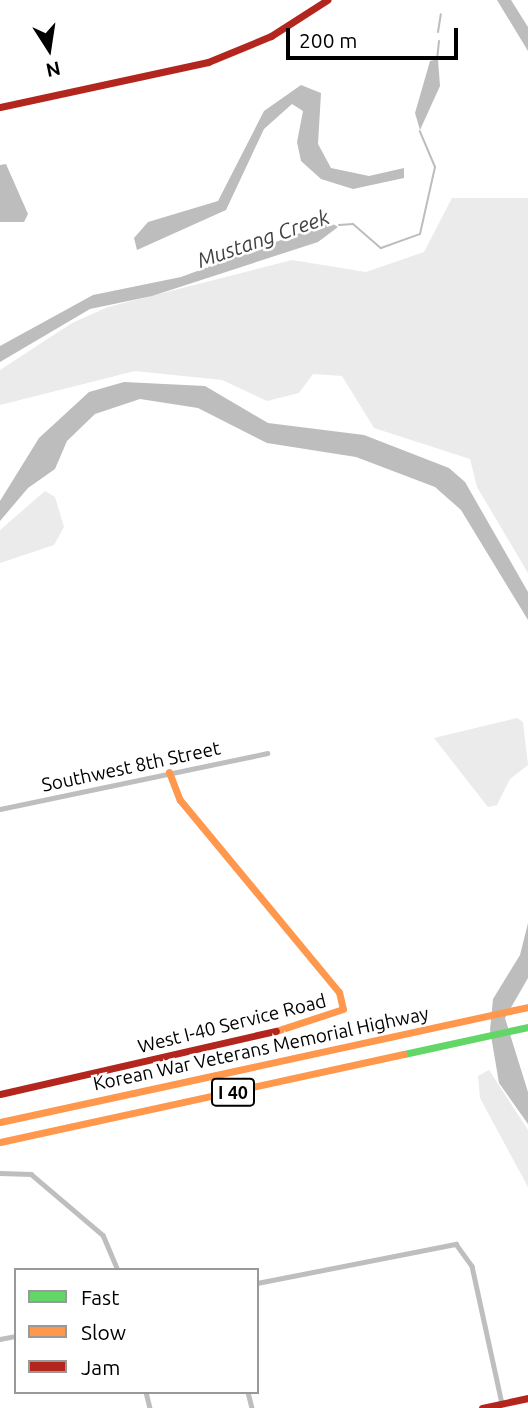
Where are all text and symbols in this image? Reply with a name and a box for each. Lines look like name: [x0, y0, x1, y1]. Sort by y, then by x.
north arrow: [14, 14, 84, 84]
scale bar: [290, 14, 462, 58]
text: 200 m: [299, 28, 357, 52]
text: N: [44, 57, 63, 82]
water label: Mustang Creek: [193, 204, 333, 272]
street label: Southwest 8th Street: [40, 737, 222, 797]
street label: West I-40 Service Road: [135, 990, 329, 1058]
street label: Korean War Veterans Memorial Highway: [91, 1002, 431, 1096]
road number: I 40: [210, 1078, 256, 1106]
legend: [14, 1268, 259, 1394]
text: Fast: [81, 1285, 119, 1309]
text: Slow: [81, 1320, 126, 1344]
text: Jam: [81, 1355, 120, 1379]

